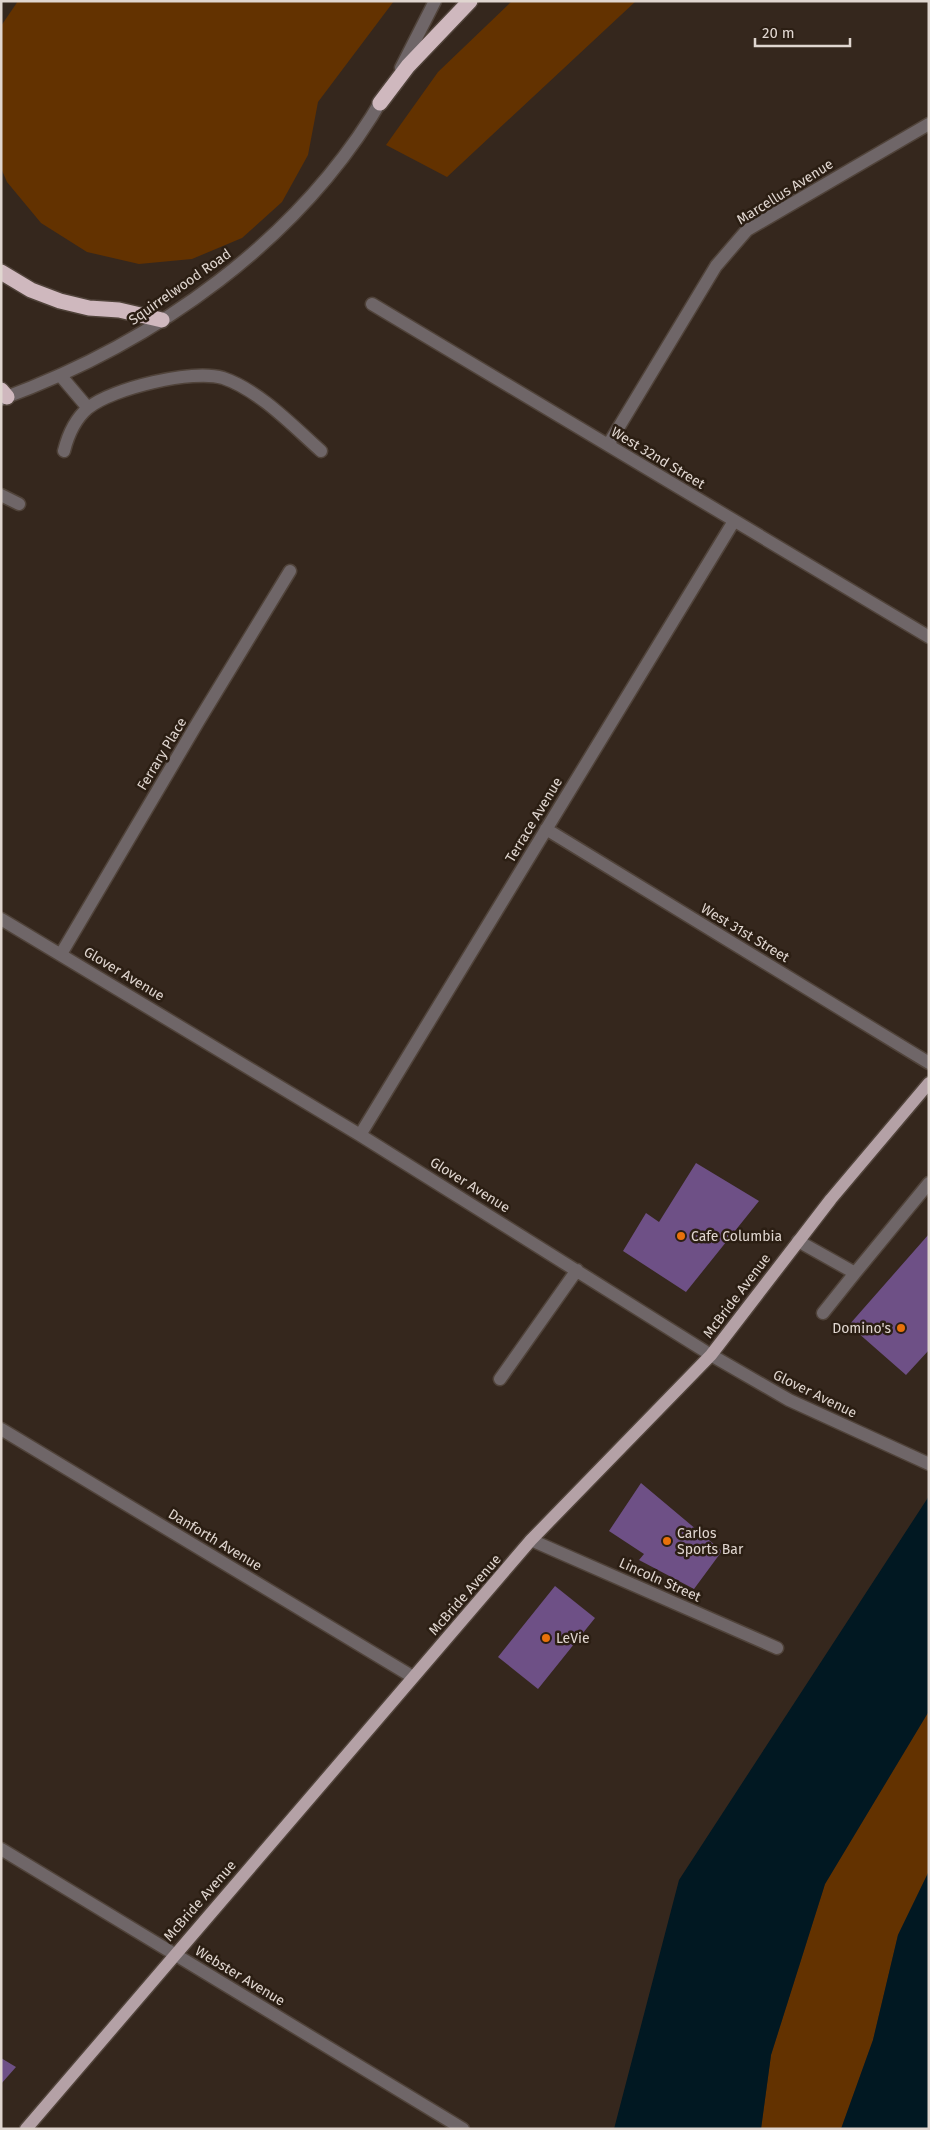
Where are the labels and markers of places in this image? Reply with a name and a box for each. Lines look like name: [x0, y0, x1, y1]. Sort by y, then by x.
place label: Cafe Columbia: [691, 1228, 782, 1245]
marker: Cafe Columbia: [675, 1230, 687, 1242]
place label: Domino's: [832, 1320, 891, 1337]
marker: Domino's: [895, 1322, 907, 1334]
place label: Carlos Sports Bar: [677, 1525, 744, 1558]
marker: Carlos Sports Bar: [661, 1535, 673, 1547]
place label: LeVie: [556, 1630, 590, 1647]
marker: LeVie: [540, 1632, 552, 1644]

